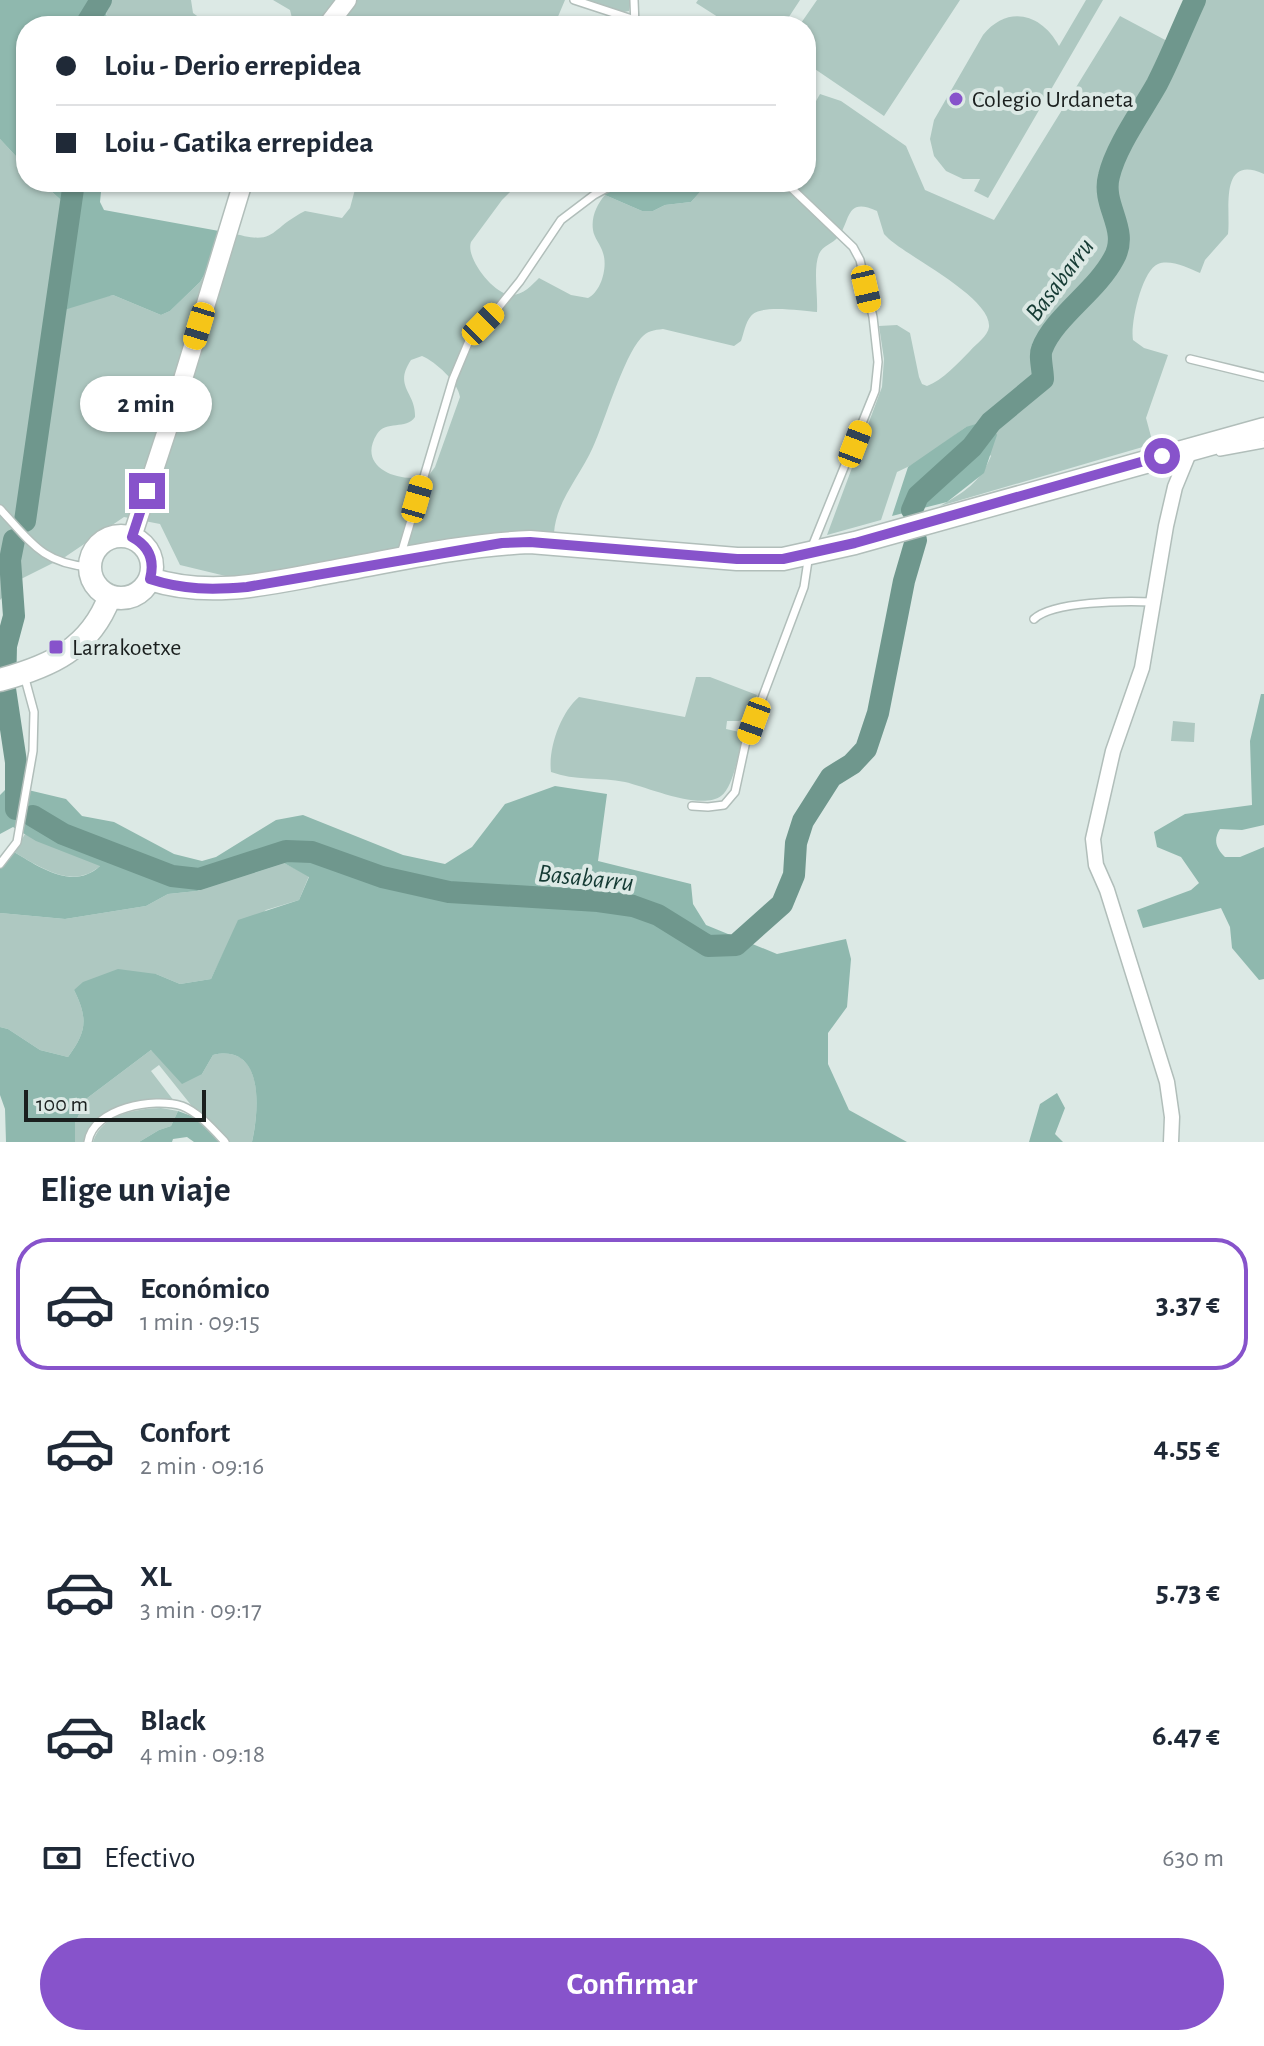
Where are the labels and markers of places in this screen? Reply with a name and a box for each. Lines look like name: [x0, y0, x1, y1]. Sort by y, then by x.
place label: Colegio Urdaneta: [972, 88, 1134, 112]
marker: Colegio Urdaneta: [947, 90, 965, 108]
place label: Larrakoetxe: [72, 636, 181, 660]
marker: Larrakoetxe: [47, 638, 65, 656]

